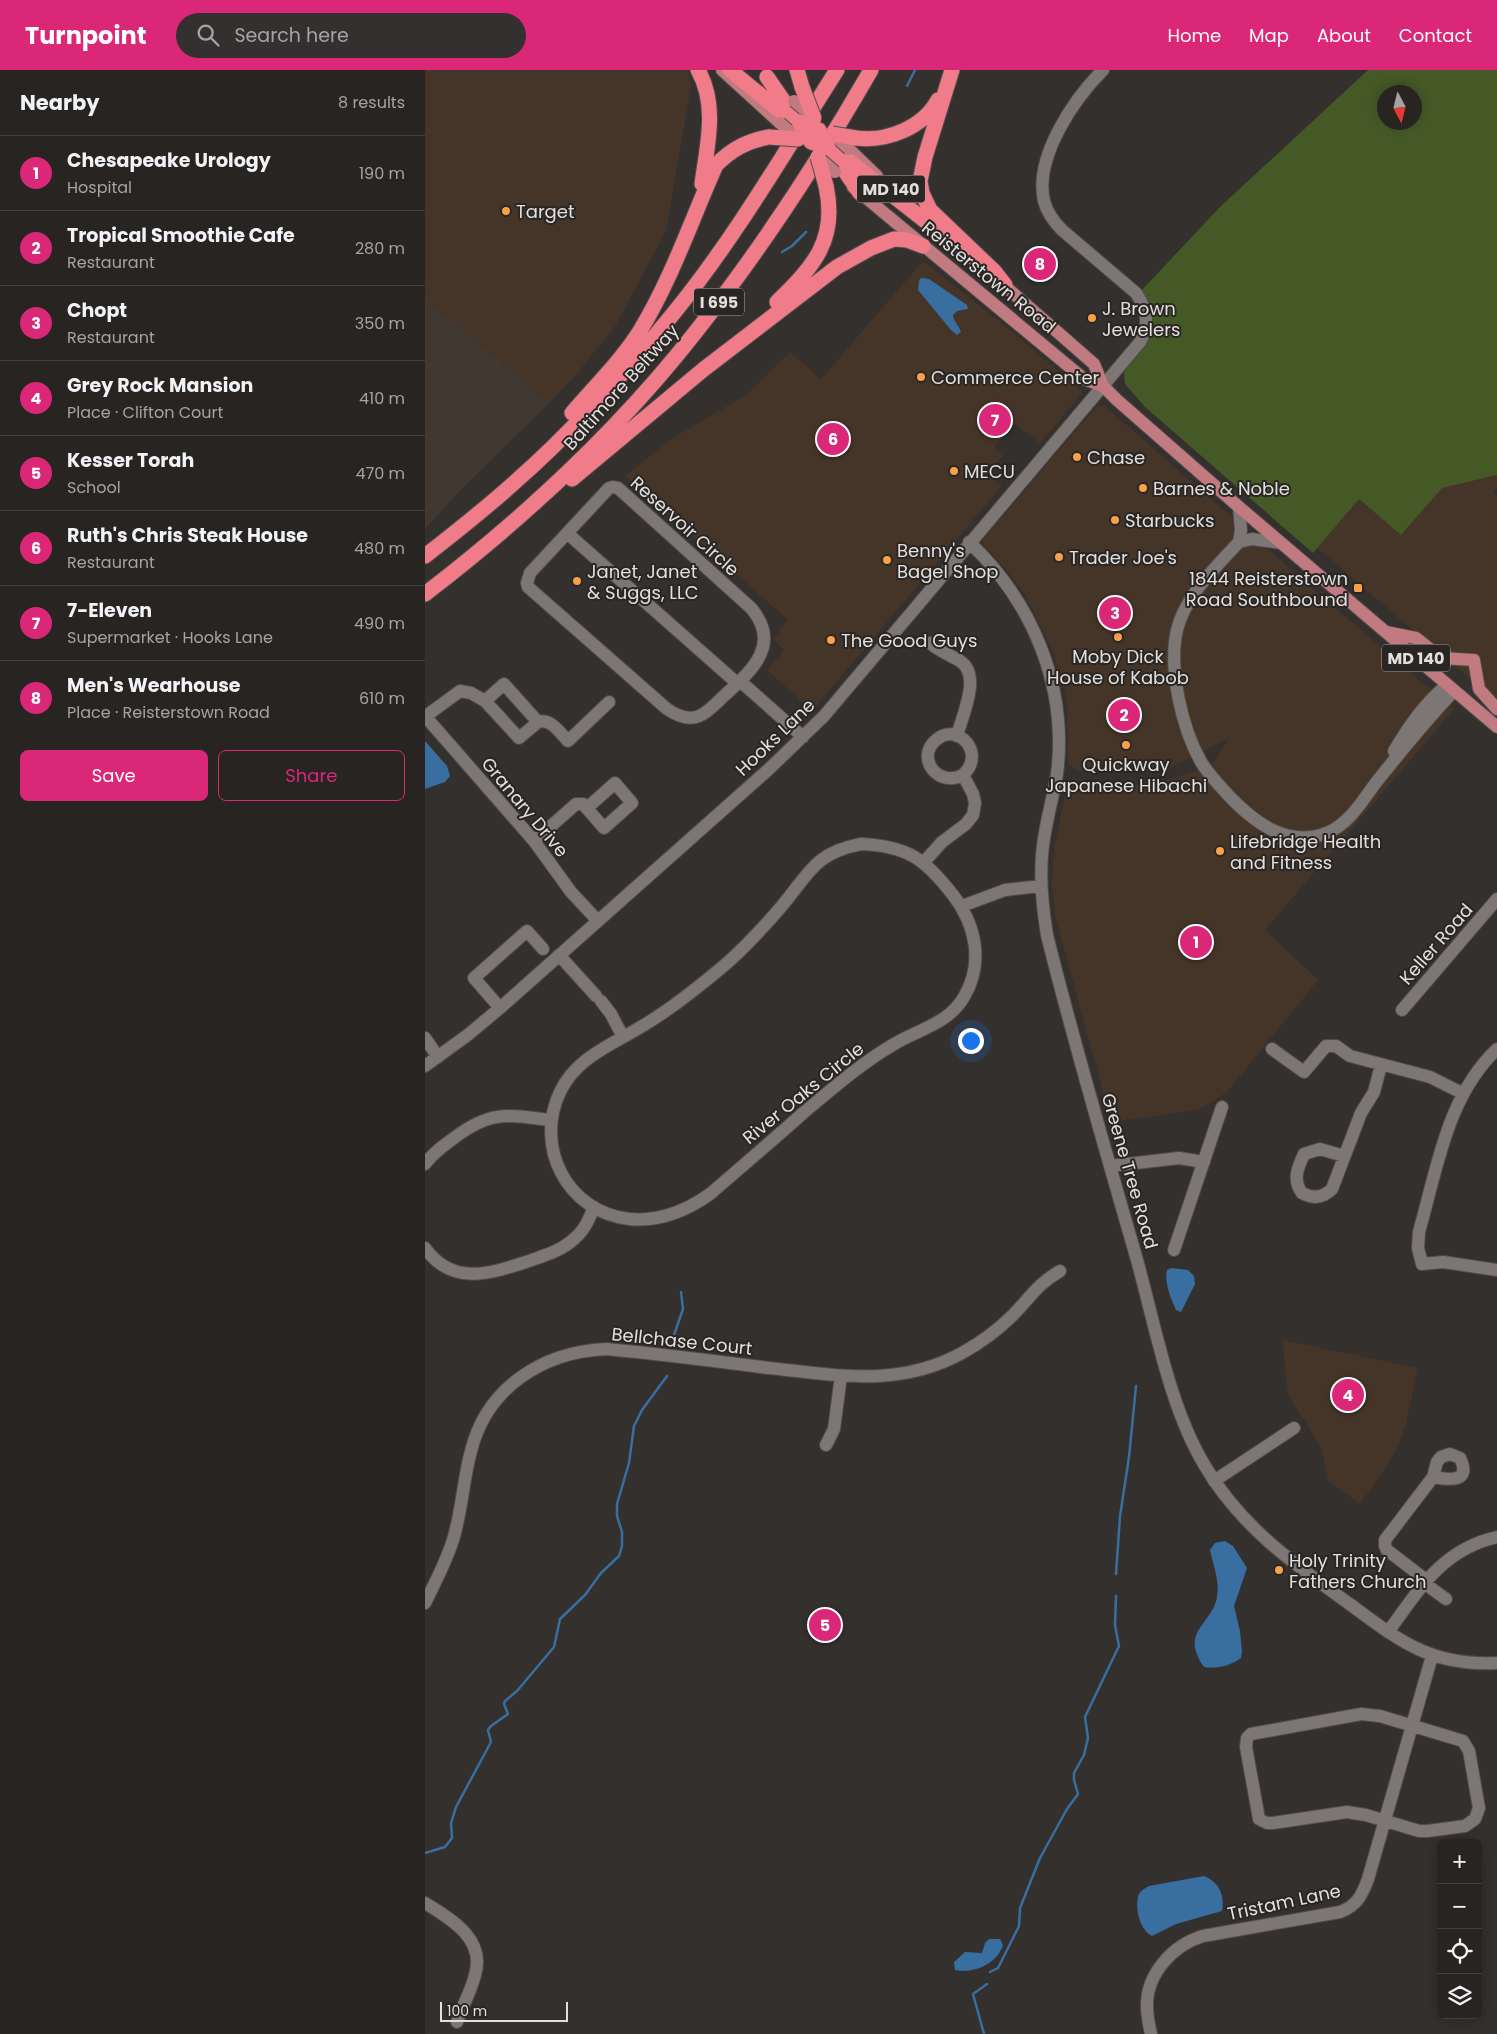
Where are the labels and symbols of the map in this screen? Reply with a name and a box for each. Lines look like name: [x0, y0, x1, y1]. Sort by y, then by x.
north arrow: [1377, 85, 1422, 130]
road number: MD 140: [857, 176, 925, 202]
place label: Target: [516, 199, 575, 224]
marker: Target: [500, 205, 512, 217]
street label: Reisterstown Road: [917, 215, 1061, 339]
pin: 8: [1024, 245, 1056, 283]
road number: I 695: [694, 288, 744, 316]
place label: J. Brown Jewelers: [1102, 296, 1180, 342]
marker: J. Brown Jewelers: [1086, 312, 1098, 324]
street label: Baltimore Beltway: [558, 319, 684, 455]
place label: Commerce Center: [931, 365, 1100, 390]
marker: Commerce Center: [915, 371, 927, 383]
pin: 7: [979, 401, 1011, 439]
pin: 6: [817, 420, 849, 458]
place label: Chase: [1087, 445, 1145, 470]
marker: Chase: [1071, 451, 1083, 463]
place label: MECU: [964, 459, 1015, 484]
marker: MECU: [948, 465, 960, 477]
street label: Reservoir Circle: [625, 470, 745, 582]
place label: Barnes & Noble: [1153, 476, 1290, 501]
marker: Barnes & Noble: [1137, 482, 1149, 494]
place label: Starbucks: [1125, 508, 1214, 533]
marker: Starbucks: [1109, 514, 1121, 526]
place label: Benny's Bagel Shop: [897, 538, 999, 584]
place label: Trader Joe's: [1069, 545, 1177, 570]
marker: Trader Joe's: [1053, 551, 1065, 563]
marker: Benny's Bagel Shop: [881, 554, 893, 566]
place label: Janet, Janet & Suggs, LLC: [587, 559, 699, 605]
place label: 1844 Reisterstown Road Southbound: [1186, 566, 1348, 612]
marker: Janet, Janet & Suggs, LLC: [571, 575, 583, 587]
marker: 1844 Reisterstown Road Southbound: [1352, 582, 1364, 594]
pin: 3: [1099, 594, 1131, 632]
place label: The Good Guys: [841, 628, 977, 653]
marker: Moby Dick House of Kabob: [1112, 631, 1124, 643]
marker: The Good Guys: [825, 634, 837, 646]
place label: Moby Dick House of Kabob: [1047, 644, 1189, 690]
road number: MD 140: [1382, 644, 1450, 672]
street label: Hooks Lane: [730, 693, 820, 781]
pin: 2: [1108, 696, 1140, 734]
marker: Quickway Japanese Hibachi: [1120, 739, 1132, 751]
street label: Granary Drive: [476, 752, 574, 862]
place label: Quickway Japanese Hibachi: [1045, 752, 1207, 798]
place label: Lifebridge Health and Fitness: [1230, 829, 1381, 875]
marker: Lifebridge Health and Fitness: [1214, 845, 1226, 857]
street label: Keller Road: [1394, 898, 1478, 990]
pin: 1: [1180, 923, 1212, 961]
your location: [958, 1028, 984, 1054]
street label: River Oaks Circle: [737, 1036, 869, 1150]
street label: Greene Tree Road: [1096, 1090, 1164, 1252]
street label: Bellchase Court: [610, 1321, 754, 1361]
pin: 4: [1332, 1376, 1364, 1414]
place label: Holy Trinity Fathers Church: [1289, 1548, 1426, 1594]
marker: Holy Trinity Fathers Church: [1273, 1564, 1285, 1576]
pin: 5: [809, 1606, 841, 1644]
street label: Tristam Lane: [1225, 1878, 1343, 1926]
scale bar: [440, 1999, 567, 2022]

